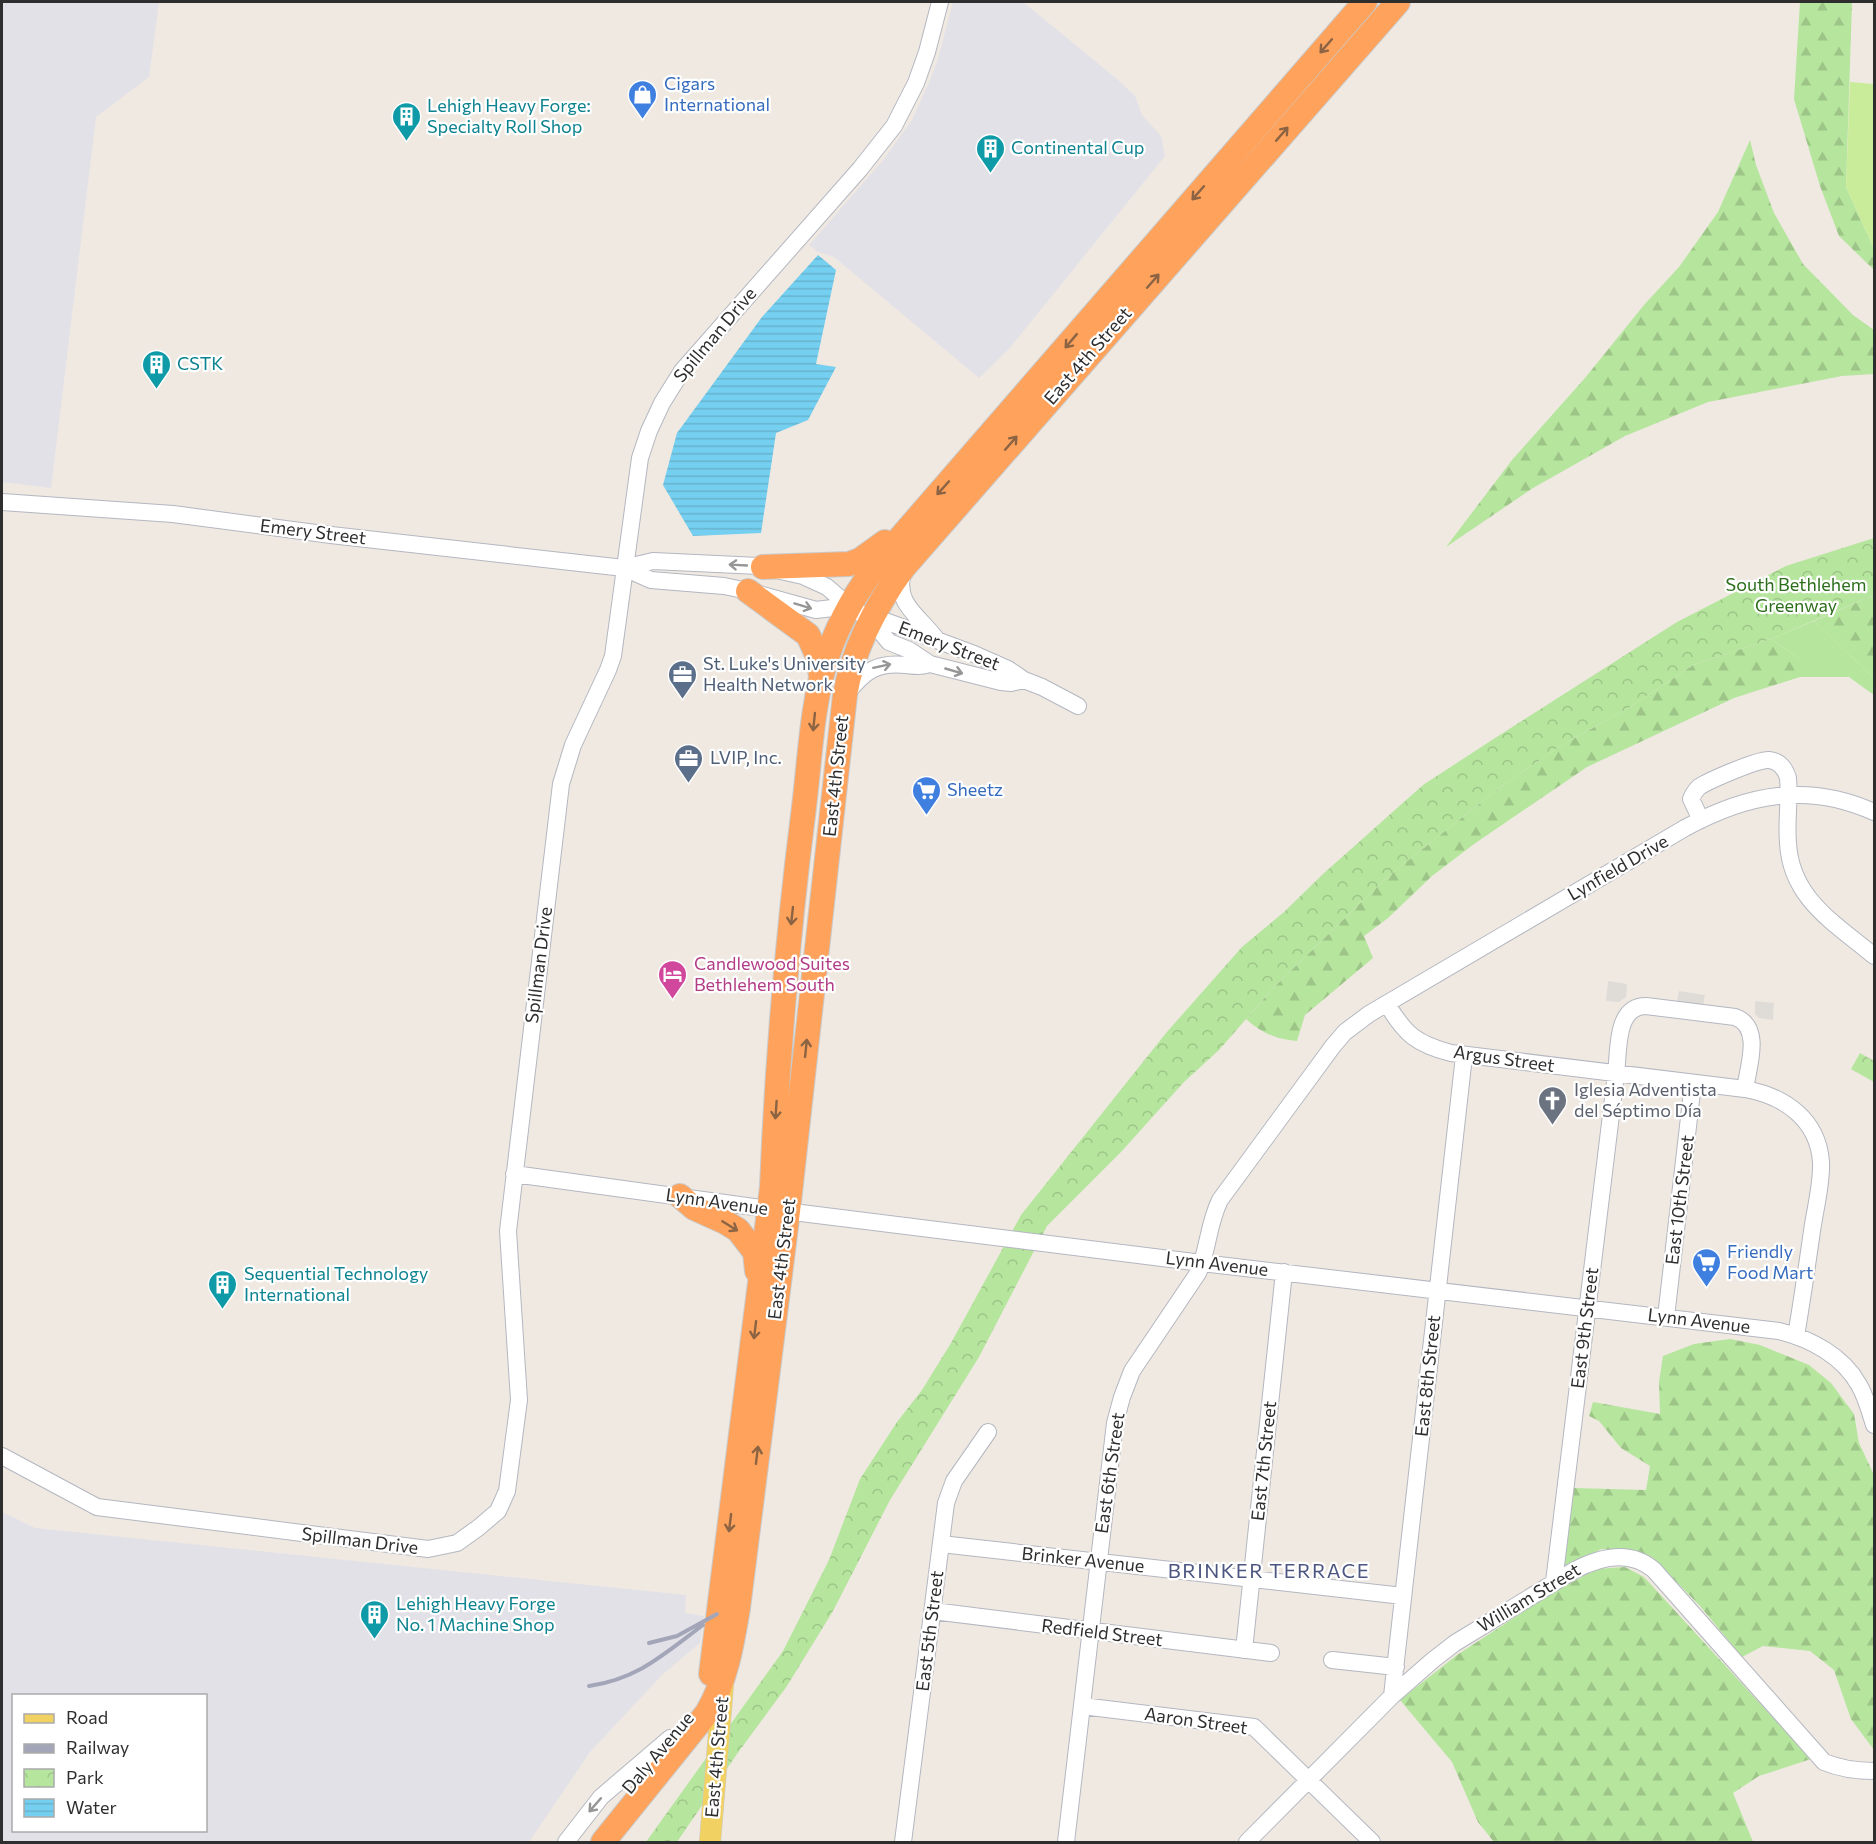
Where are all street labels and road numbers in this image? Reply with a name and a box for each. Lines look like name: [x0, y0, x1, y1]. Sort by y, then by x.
street label: Spillman Drive: [668, 282, 760, 386]
street label: East 4th Street: [1039, 302, 1136, 409]
street label: Emery Street: [259, 514, 367, 548]
street label: Emery Street: [896, 616, 1003, 674]
street label: East 4th Street: [818, 714, 852, 838]
street label: Lynfield Drive: [1563, 829, 1672, 905]
street label: Spillman Drive: [520, 905, 556, 1024]
street label: Argus Street: [1452, 1040, 1556, 1076]
street label: East 10th Street: [1660, 1134, 1698, 1266]
street label: Lynn Avenue: [665, 1183, 770, 1219]
street label: East 4th Street: [763, 1197, 799, 1321]
street label: Lynn Avenue: [1165, 1246, 1270, 1280]
street label: East 9th Street: [1566, 1266, 1602, 1390]
street label: Lynn Avenue: [1647, 1303, 1752, 1337]
street label: East 8th Street: [1410, 1314, 1444, 1438]
street label: East 7th Street: [1246, 1400, 1280, 1522]
street label: East 6th Street: [1090, 1411, 1128, 1535]
street label: Spillman Drive: [301, 1522, 420, 1558]
street label: Brinker Avenue: [1021, 1542, 1146, 1576]
street label: William Street: [1473, 1558, 1584, 1636]
street label: East 5th Street: [911, 1569, 947, 1692]
street label: Redfield Street: [1040, 1614, 1164, 1650]
street label: East 4th Street: [700, 1695, 732, 1819]
street label: Aaron Street: [1143, 1702, 1249, 1738]
street label: Daly Avenue: [617, 1707, 698, 1798]

